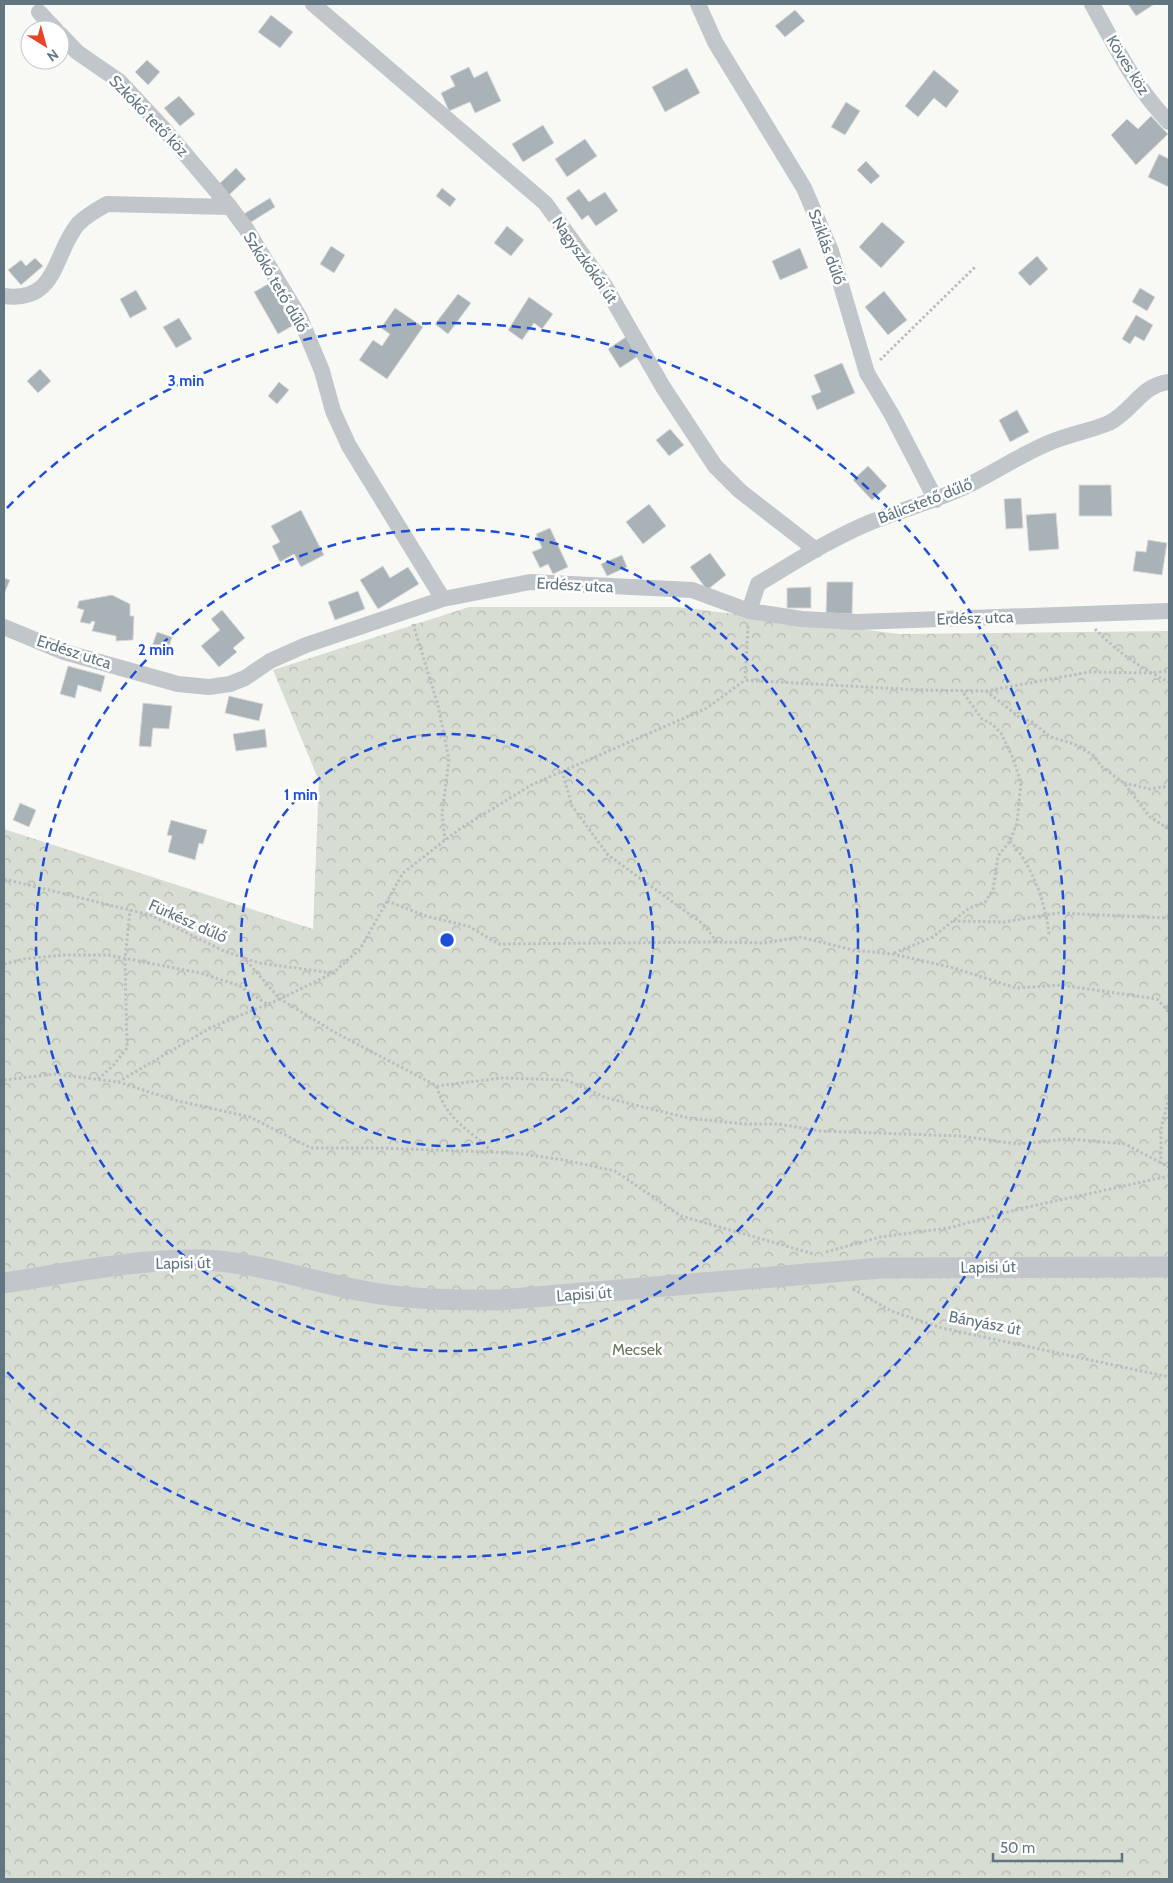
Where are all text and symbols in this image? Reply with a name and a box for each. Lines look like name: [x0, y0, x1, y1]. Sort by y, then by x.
north arrow: [20, 20, 70, 70]
street label: Köves köz: [1102, 32, 1154, 99]
text: N: [43, 45, 62, 66]
street label: Szkókó tető köz: [105, 71, 193, 161]
street label: Sziklás dűlő: [805, 207, 849, 287]
street label: Nagyszkókói út: [548, 213, 622, 307]
street label: Szkókó tető dűlő: [240, 228, 312, 336]
text: 3 min: [168, 372, 204, 390]
street label: Bálicstető dűlő: [875, 474, 975, 528]
street label: Erdész utca: [536, 573, 614, 597]
street label: Erdész utca: [936, 607, 1014, 629]
street label: Erdész utca: [34, 631, 114, 673]
text: 2 min: [138, 641, 174, 659]
text: 1 min: [284, 786, 318, 804]
street label: Fürkész dűlő: [146, 895, 230, 947]
centre of rings: [438, 931, 456, 949]
street label: Lapisi út: [155, 1253, 211, 1273]
street label: Lapisi út: [960, 1257, 1016, 1277]
street label: Lapisi út: [556, 1283, 613, 1305]
street label: Bányász út: [947, 1307, 1023, 1339]
park label: Mecsek: [612, 1340, 663, 1359]
scale bar: [993, 1830, 1122, 1862]
text: 50 m: [1000, 1839, 1035, 1857]

